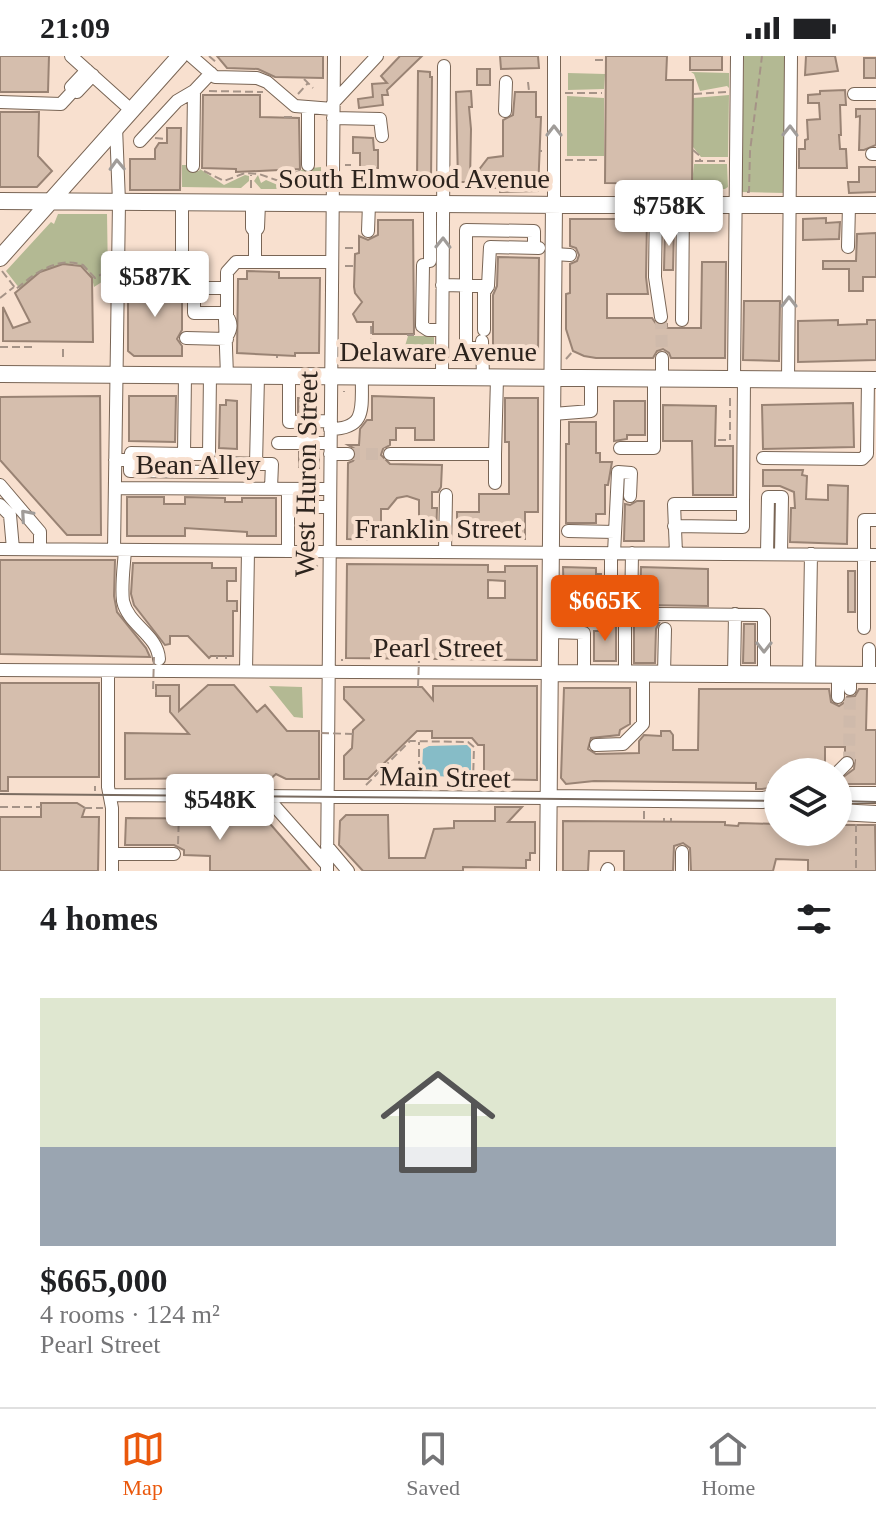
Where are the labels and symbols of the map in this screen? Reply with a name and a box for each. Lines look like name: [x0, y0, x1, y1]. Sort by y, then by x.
one-way arrow: [545, 124, 563, 137]
one-way arrow: [781, 124, 799, 137]
one-way arrow: [109, 158, 126, 171]
street label: South Elmwood Avenue: [278, 163, 550, 194]
pin: $758K: [613, 180, 725, 248]
one-way arrow: [434, 236, 452, 249]
pin: $587K: [99, 251, 211, 319]
one-way arrow: [780, 295, 798, 308]
street label: Delaware Avenue: [339, 336, 537, 367]
street label: West Huron Street: [289, 370, 323, 577]
street label: Bean Alley: [135, 449, 261, 480]
one-way arrow: [21, 509, 36, 524]
street label: Franklin Street: [354, 513, 522, 544]
pin: $665K: [549, 575, 661, 643]
street label: Pearl Street: [373, 632, 503, 663]
one-way arrow: [755, 641, 773, 654]
street label: Main Street: [379, 760, 511, 794]
pin: $548K: [164, 774, 276, 842]

